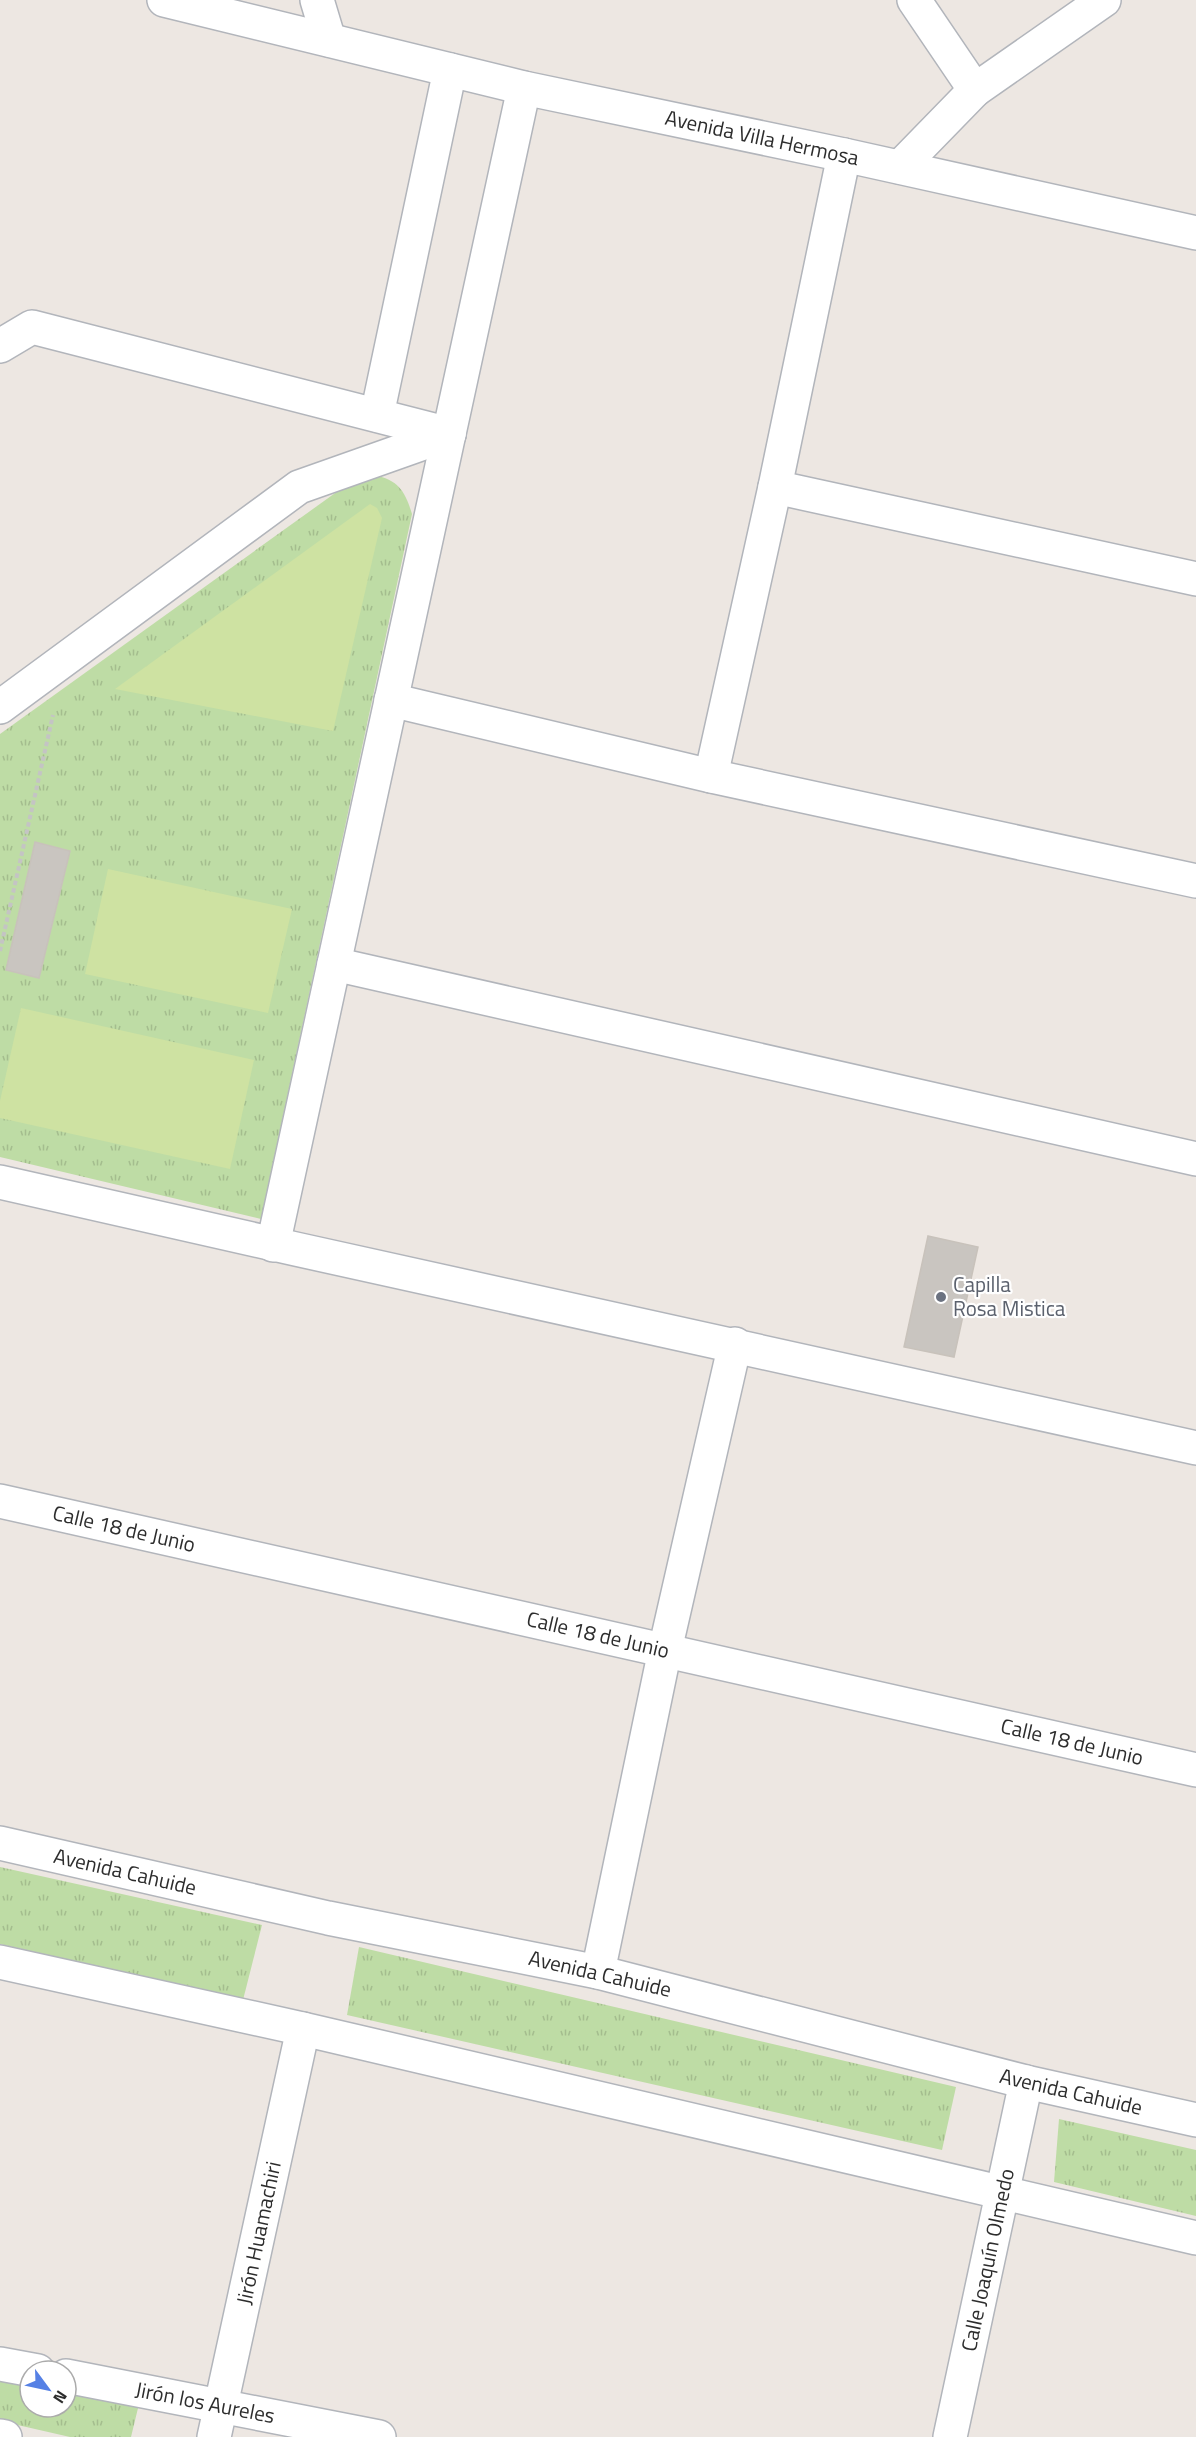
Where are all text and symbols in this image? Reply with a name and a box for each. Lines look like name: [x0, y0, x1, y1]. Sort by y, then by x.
street label: Avenida Villa Hermosa: [662, 101, 862, 173]
place label: Capilla Rosa Mistica: [953, 1268, 1066, 1324]
marker: Capilla Rosa Mistica: [934, 1290, 948, 1304]
street label: Calle 18 de Junio: [50, 1496, 199, 1560]
street label: Calle 18 de Junio: [524, 1602, 673, 1666]
street label: Calle 18 de Junio: [998, 1709, 1147, 1773]
street label: Avenida Cahuide: [51, 1839, 200, 1903]
street label: Avenida Cahuide: [526, 1941, 675, 2005]
street label: Avenida Cahuide: [997, 2059, 1146, 2123]
street label: Jirón Huamachiri: [227, 2158, 289, 2307]
street label: Calle Joaquín Olmedo: [952, 2165, 1022, 2354]
north arrow: [18, 2359, 78, 2419]
street label: Jirón los Aureles: [133, 2373, 278, 2431]
text: N: [47, 2386, 74, 2408]

